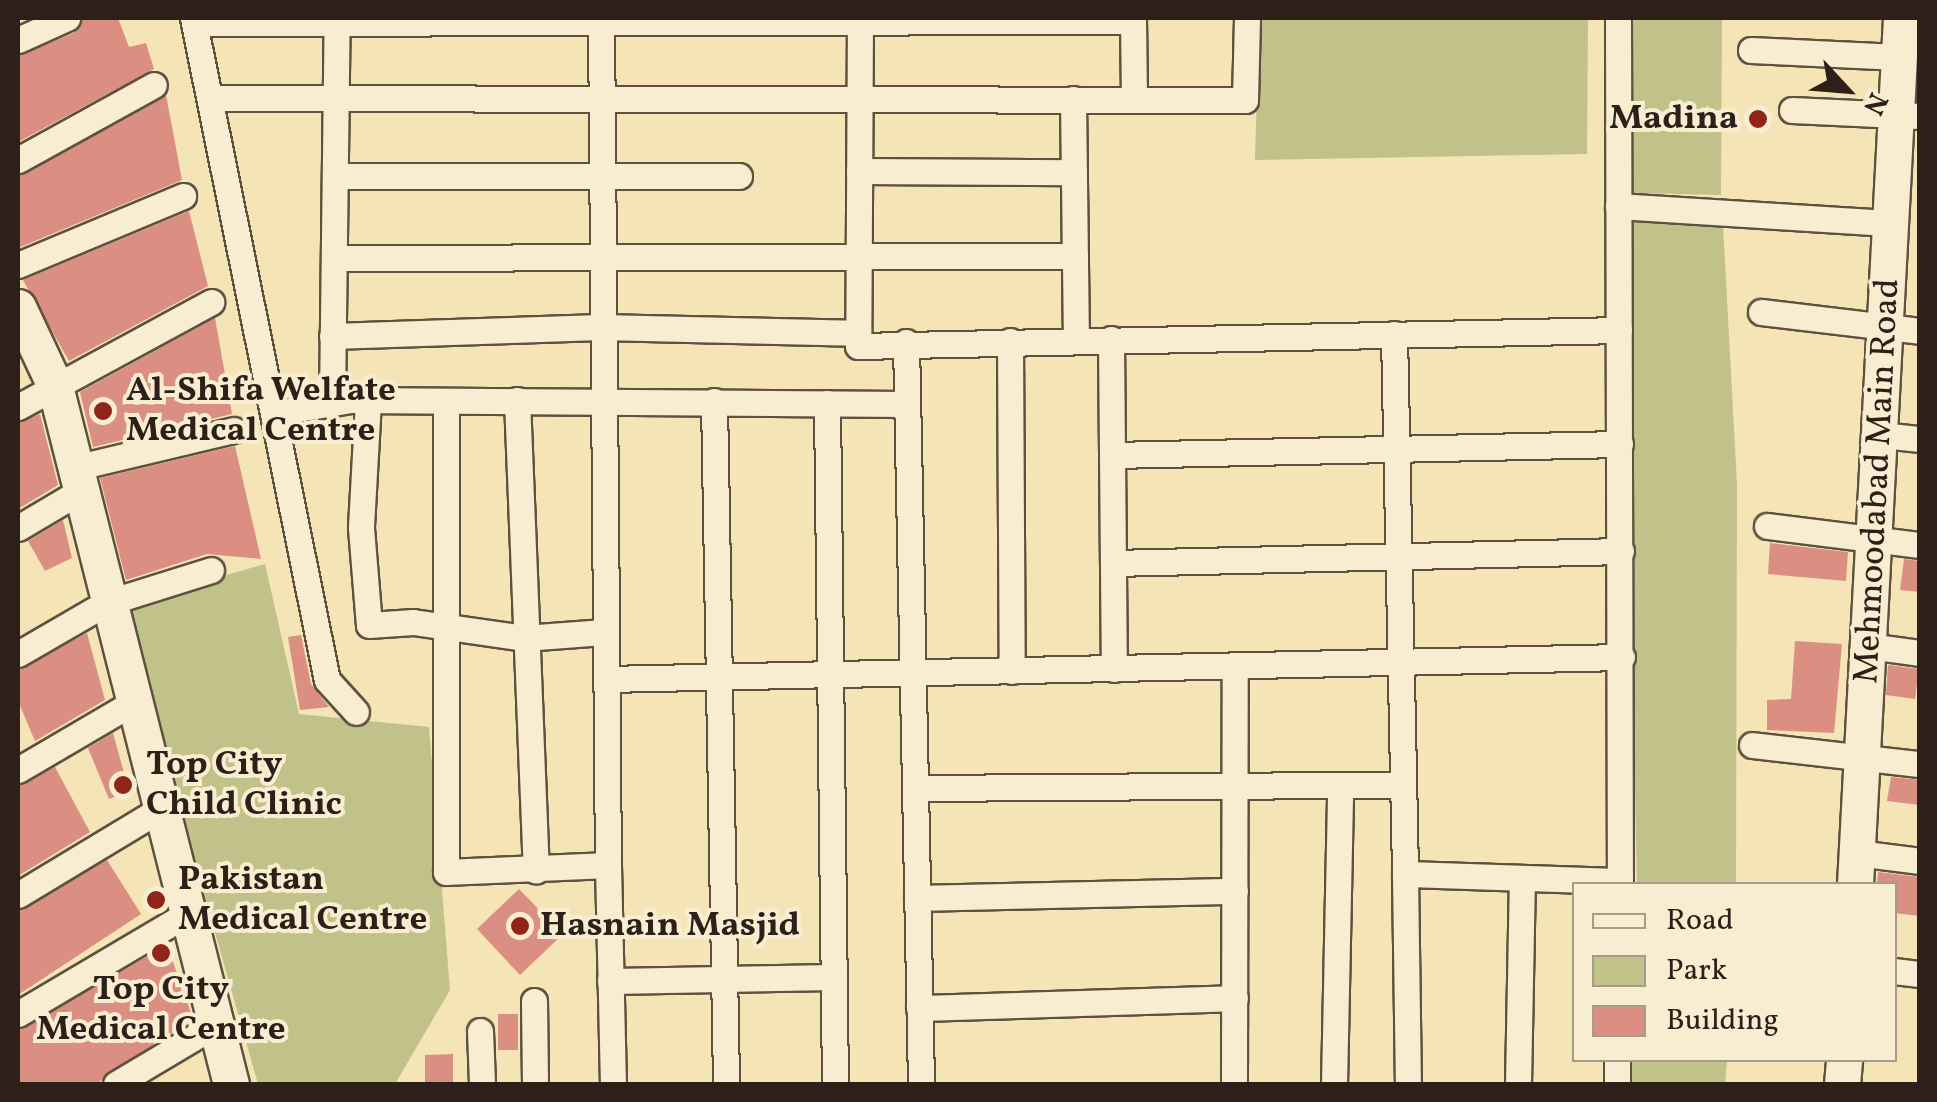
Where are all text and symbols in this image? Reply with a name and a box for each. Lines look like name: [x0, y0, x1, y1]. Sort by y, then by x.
north arrow: [1797, 40, 1897, 140]
text: N: [1852, 86, 1896, 121]
place label: Madina: [1609, 98, 1738, 140]
marker: Madina: [1747, 108, 1769, 130]
street label: Mehmoodabad Main Road: [1846, 277, 1910, 685]
place label: Al-Shifa Welfate Medical Centre: [126, 370, 397, 452]
marker: Al-Shifa Welfate Medical Centre: [90, 398, 116, 424]
place label: Top City Child Clinic: [146, 744, 342, 826]
marker: Top City Child Clinic: [110, 772, 136, 798]
place label: Pakistan Medical Centre: [178, 859, 427, 941]
legend: [1572, 882, 1897, 1062]
marker: Pakistan Medical Centre: [143, 887, 169, 913]
text: Road: [1666, 900, 1734, 942]
place label: Hasnain Masjid: [540, 905, 800, 947]
marker: Hasnain Masjid: [509, 915, 531, 937]
marker: Top City Medical Centre: [150, 942, 172, 964]
text: Park: [1666, 950, 1727, 992]
place label: Top City Medical Centre: [36, 969, 286, 1051]
text: Building: [1666, 1000, 1779, 1042]

